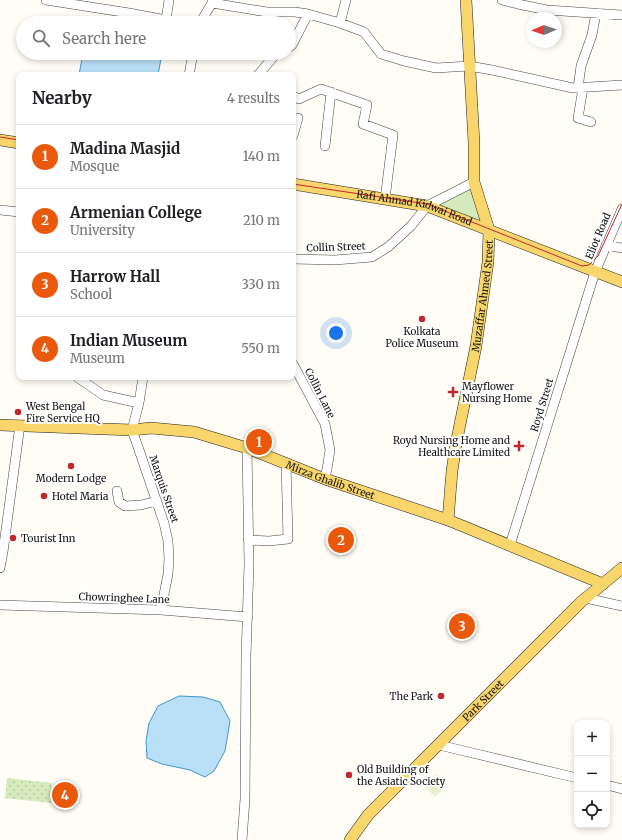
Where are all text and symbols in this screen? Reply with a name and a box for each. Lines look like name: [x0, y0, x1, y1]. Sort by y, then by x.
north arrow: [526, 12, 562, 48]
search box: [16, 16, 296, 60]
icon: search: [30, 27, 52, 49]
text: Search here: [62, 29, 146, 48]
text: Nearby: [32, 87, 92, 109]
text: 4 results: [227, 90, 280, 107]
text: Madina Masjid: [70, 139, 180, 158]
text: 1: [42, 148, 48, 165]
text: 140 m: [243, 148, 280, 165]
text: Mosque: [70, 158, 119, 175]
street label: Rafi Ahmad Kidwai Road: [356, 187, 474, 228]
text: Armenian College: [70, 203, 202, 222]
street label: Eliot Road: [582, 211, 614, 261]
text: 2: [41, 212, 49, 229]
text: 210 m: [243, 212, 280, 229]
text: University: [70, 222, 135, 239]
street label: Collin Street: [306, 239, 366, 255]
street label: Muzaffar Ahmed Street: [468, 240, 495, 353]
text: Harrow Hall: [70, 267, 160, 286]
text: 3: [41, 276, 49, 293]
text: 330 m: [241, 276, 280, 293]
text: School: [70, 286, 112, 303]
marker: Kolkata Police Museum: [417, 314, 427, 324]
your location: [326, 323, 346, 343]
place label: Kolkata Police Museum: [385, 325, 459, 350]
text: Indian Museum: [70, 331, 187, 350]
text: 4: [41, 340, 49, 357]
text: 550 m: [241, 340, 280, 357]
text: Museum: [70, 350, 125, 367]
street label: Collin Lane: [302, 366, 338, 420]
street label: Royd Street: [528, 377, 556, 433]
place label: Mayflower Nursing Home: [462, 380, 532, 405]
marker: Mayflower Nursing Home: [447, 386, 459, 398]
place label: West Bengal Fire Service HQ: [25, 400, 100, 425]
marker: West Bengal Fire Service HQ: [13, 407, 23, 417]
pin: 1: [246, 427, 272, 457]
place label: Royd Nursing Home and Healthcare Limited: [393, 434, 510, 459]
marker: Royd Nursing Home and Healthcare Limited: [513, 440, 525, 452]
street label: Marquis Street: [146, 453, 182, 525]
street label: Mirza Ghalib Street: [284, 458, 377, 502]
marker: Modern Lodge: [66, 461, 76, 471]
place label: Modern Lodge: [36, 472, 106, 485]
place label: Hotel Maria: [52, 490, 109, 503]
marker: Hotel Maria: [39, 491, 49, 501]
pin: 2: [328, 525, 354, 555]
place label: Tourist Inn: [21, 532, 76, 545]
marker: Tourist Inn: [8, 533, 18, 543]
street label: Chowringhee Lane: [78, 590, 170, 606]
pin: 3: [449, 611, 475, 641]
street label: Park Street: [459, 677, 506, 724]
place label: The Park: [390, 690, 434, 703]
marker: The Park: [436, 691, 446, 701]
map controls: [574, 720, 610, 828]
button: +: [574, 720, 610, 756]
button: −: [574, 756, 610, 792]
place label: Old Building of the Asiatic Society: [357, 763, 446, 788]
marker: Old Building of the Asiatic Society: [344, 770, 354, 780]
pin: 4: [52, 780, 78, 810]
button: locate: [574, 792, 610, 828]

